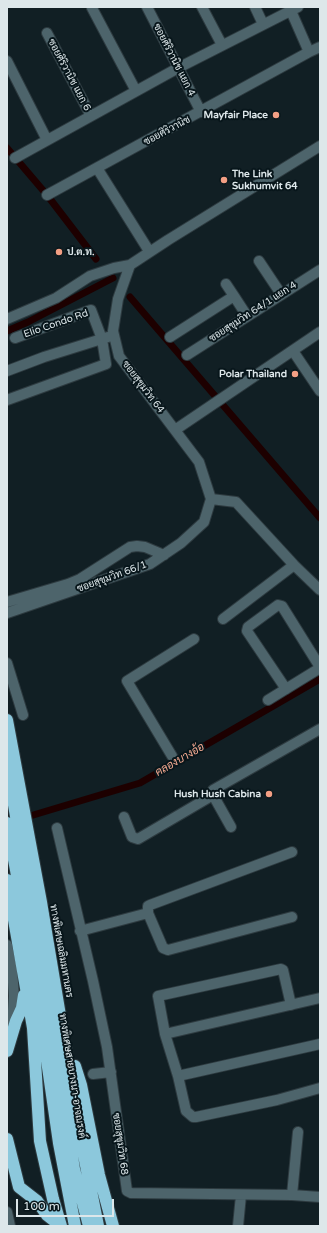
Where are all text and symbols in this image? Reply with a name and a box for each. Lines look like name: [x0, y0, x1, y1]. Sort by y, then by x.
street label: ซอยศิริวานิช แยก 4: [151, 22, 197, 98]
street label: ซอยศิริวานิช แยก 6: [45, 37, 93, 113]
place label: Mayfair Place: [204, 109, 268, 121]
marker: Mayfair Place: [271, 110, 281, 120]
street label: ซอยศิริวานิช: [142, 114, 192, 148]
place label: The Link Sukhumvit 64: [232, 168, 298, 192]
marker: The Link Sukhumvit 64: [219, 175, 229, 185]
place label: ป.ต.ท.: [67, 246, 95, 258]
marker: ป.ต.ท.: [54, 247, 64, 257]
street label: ซอยสุขุมวิท 64/1 แยก 4: [207, 279, 299, 345]
street label: Elio Condo Rd: [22, 307, 90, 341]
street label: ซอยสุขุมวิท 64: [119, 358, 167, 416]
place label: Polar Thailand: [219, 368, 287, 380]
marker: Polar Thailand: [290, 369, 300, 379]
street label: ซอยสุขุมวิท 66/1: [76, 559, 148, 595]
water label: คลองบางอ้อ: [153, 741, 207, 779]
place label: Hush Hush Cabina: [174, 788, 261, 800]
marker: Hush Hush Cabina: [264, 789, 274, 799]
street label: ทางพิเศษเฉลิมมหานคร: [47, 903, 75, 999]
street label: ทางพิเศษสายบางนา-อาจณรงค์: [56, 1013, 88, 1139]
street label: ซอยสุขุมวิท 68: [110, 1112, 130, 1176]
scale bar: [18, 1191, 116, 1217]
text: 100 m: [23, 1199, 60, 1213]

